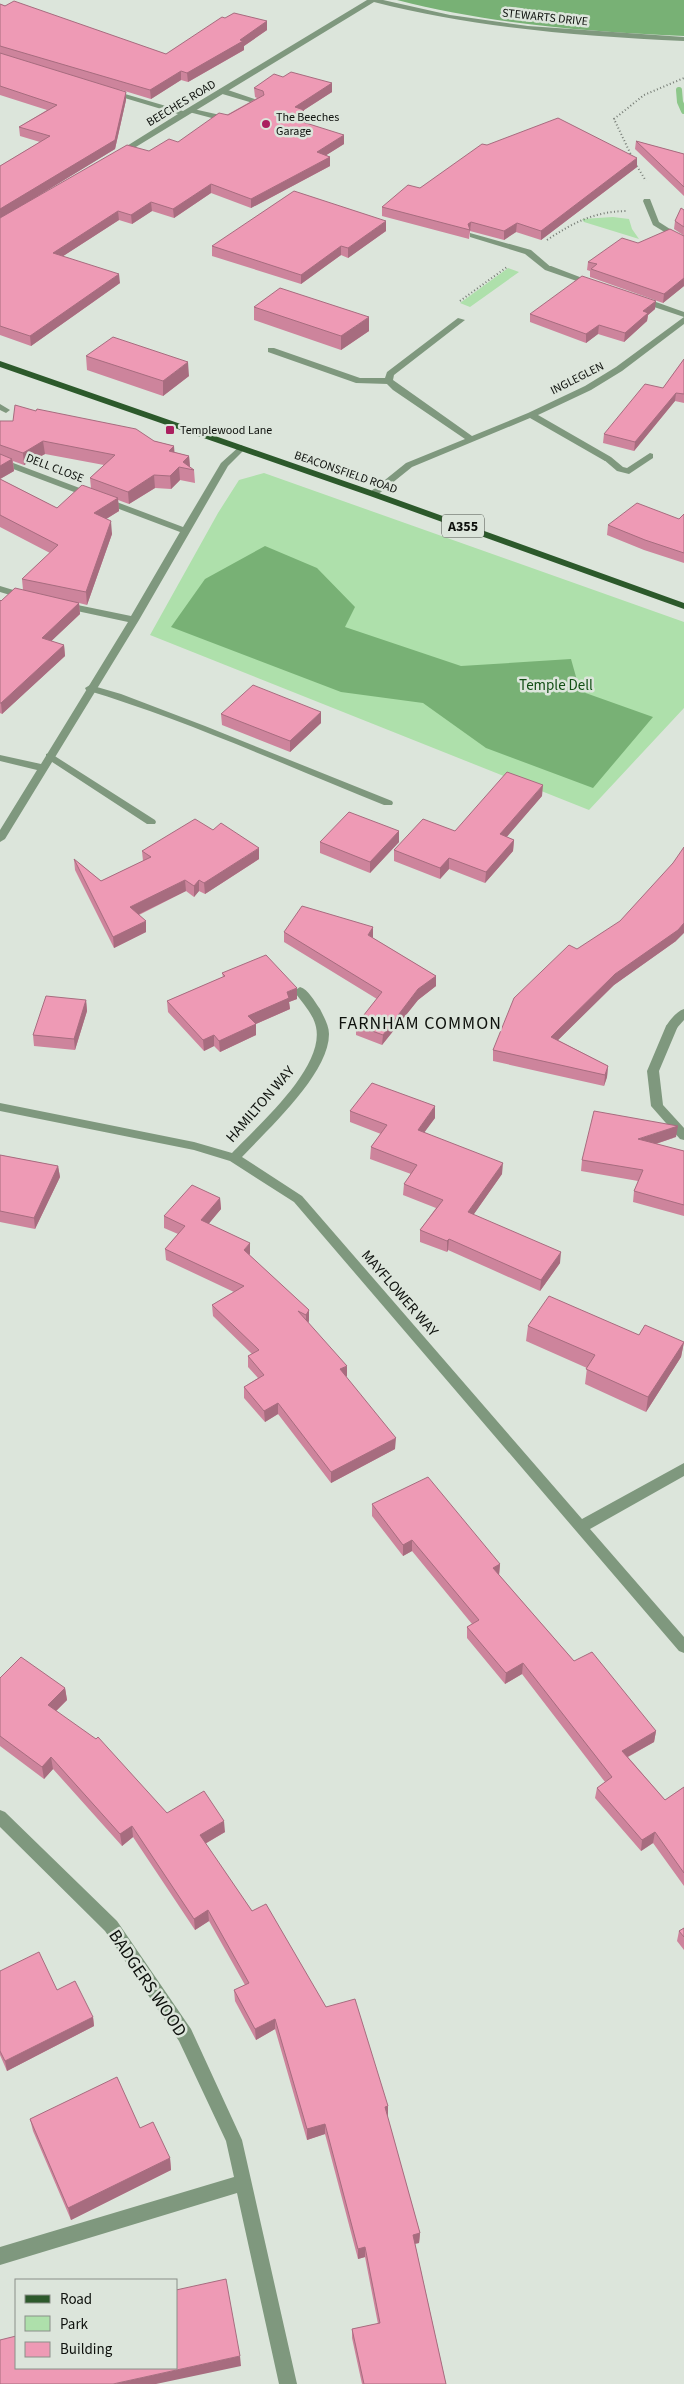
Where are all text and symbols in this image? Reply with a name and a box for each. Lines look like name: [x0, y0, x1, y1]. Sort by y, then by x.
street label: STEWARTS DRIVE: [501, 5, 589, 30]
street label: BEECHES ROAD: [143, 76, 219, 131]
place label: The Beeches Garage: [276, 109, 339, 140]
marker: The Beeches Garage: [260, 118, 272, 130]
street label: INGLEGLEN: [548, 358, 607, 399]
place label: Templewood Lane: [180, 422, 272, 439]
marker: Templewood Lane: [164, 424, 176, 436]
street label: BEACONSFIELD ROAD: [292, 447, 400, 498]
street label: DELL CLOSE: [23, 450, 86, 487]
road number: A355: [442, 514, 484, 538]
park label: Temple Dell: [519, 675, 593, 696]
district label: FARNHAM COMMON: [338, 1011, 502, 1036]
street label: HAMILTON WAY: [221, 1061, 300, 1147]
street label: MAYFLOWER WAY: [356, 1246, 444, 1342]
street label: BADGERS WOOD: [102, 1925, 193, 2042]
legend: [15, 2279, 178, 2369]
text: Road: [60, 2289, 92, 2310]
text: Park: [60, 2314, 89, 2335]
text: Building: [60, 2339, 113, 2360]

